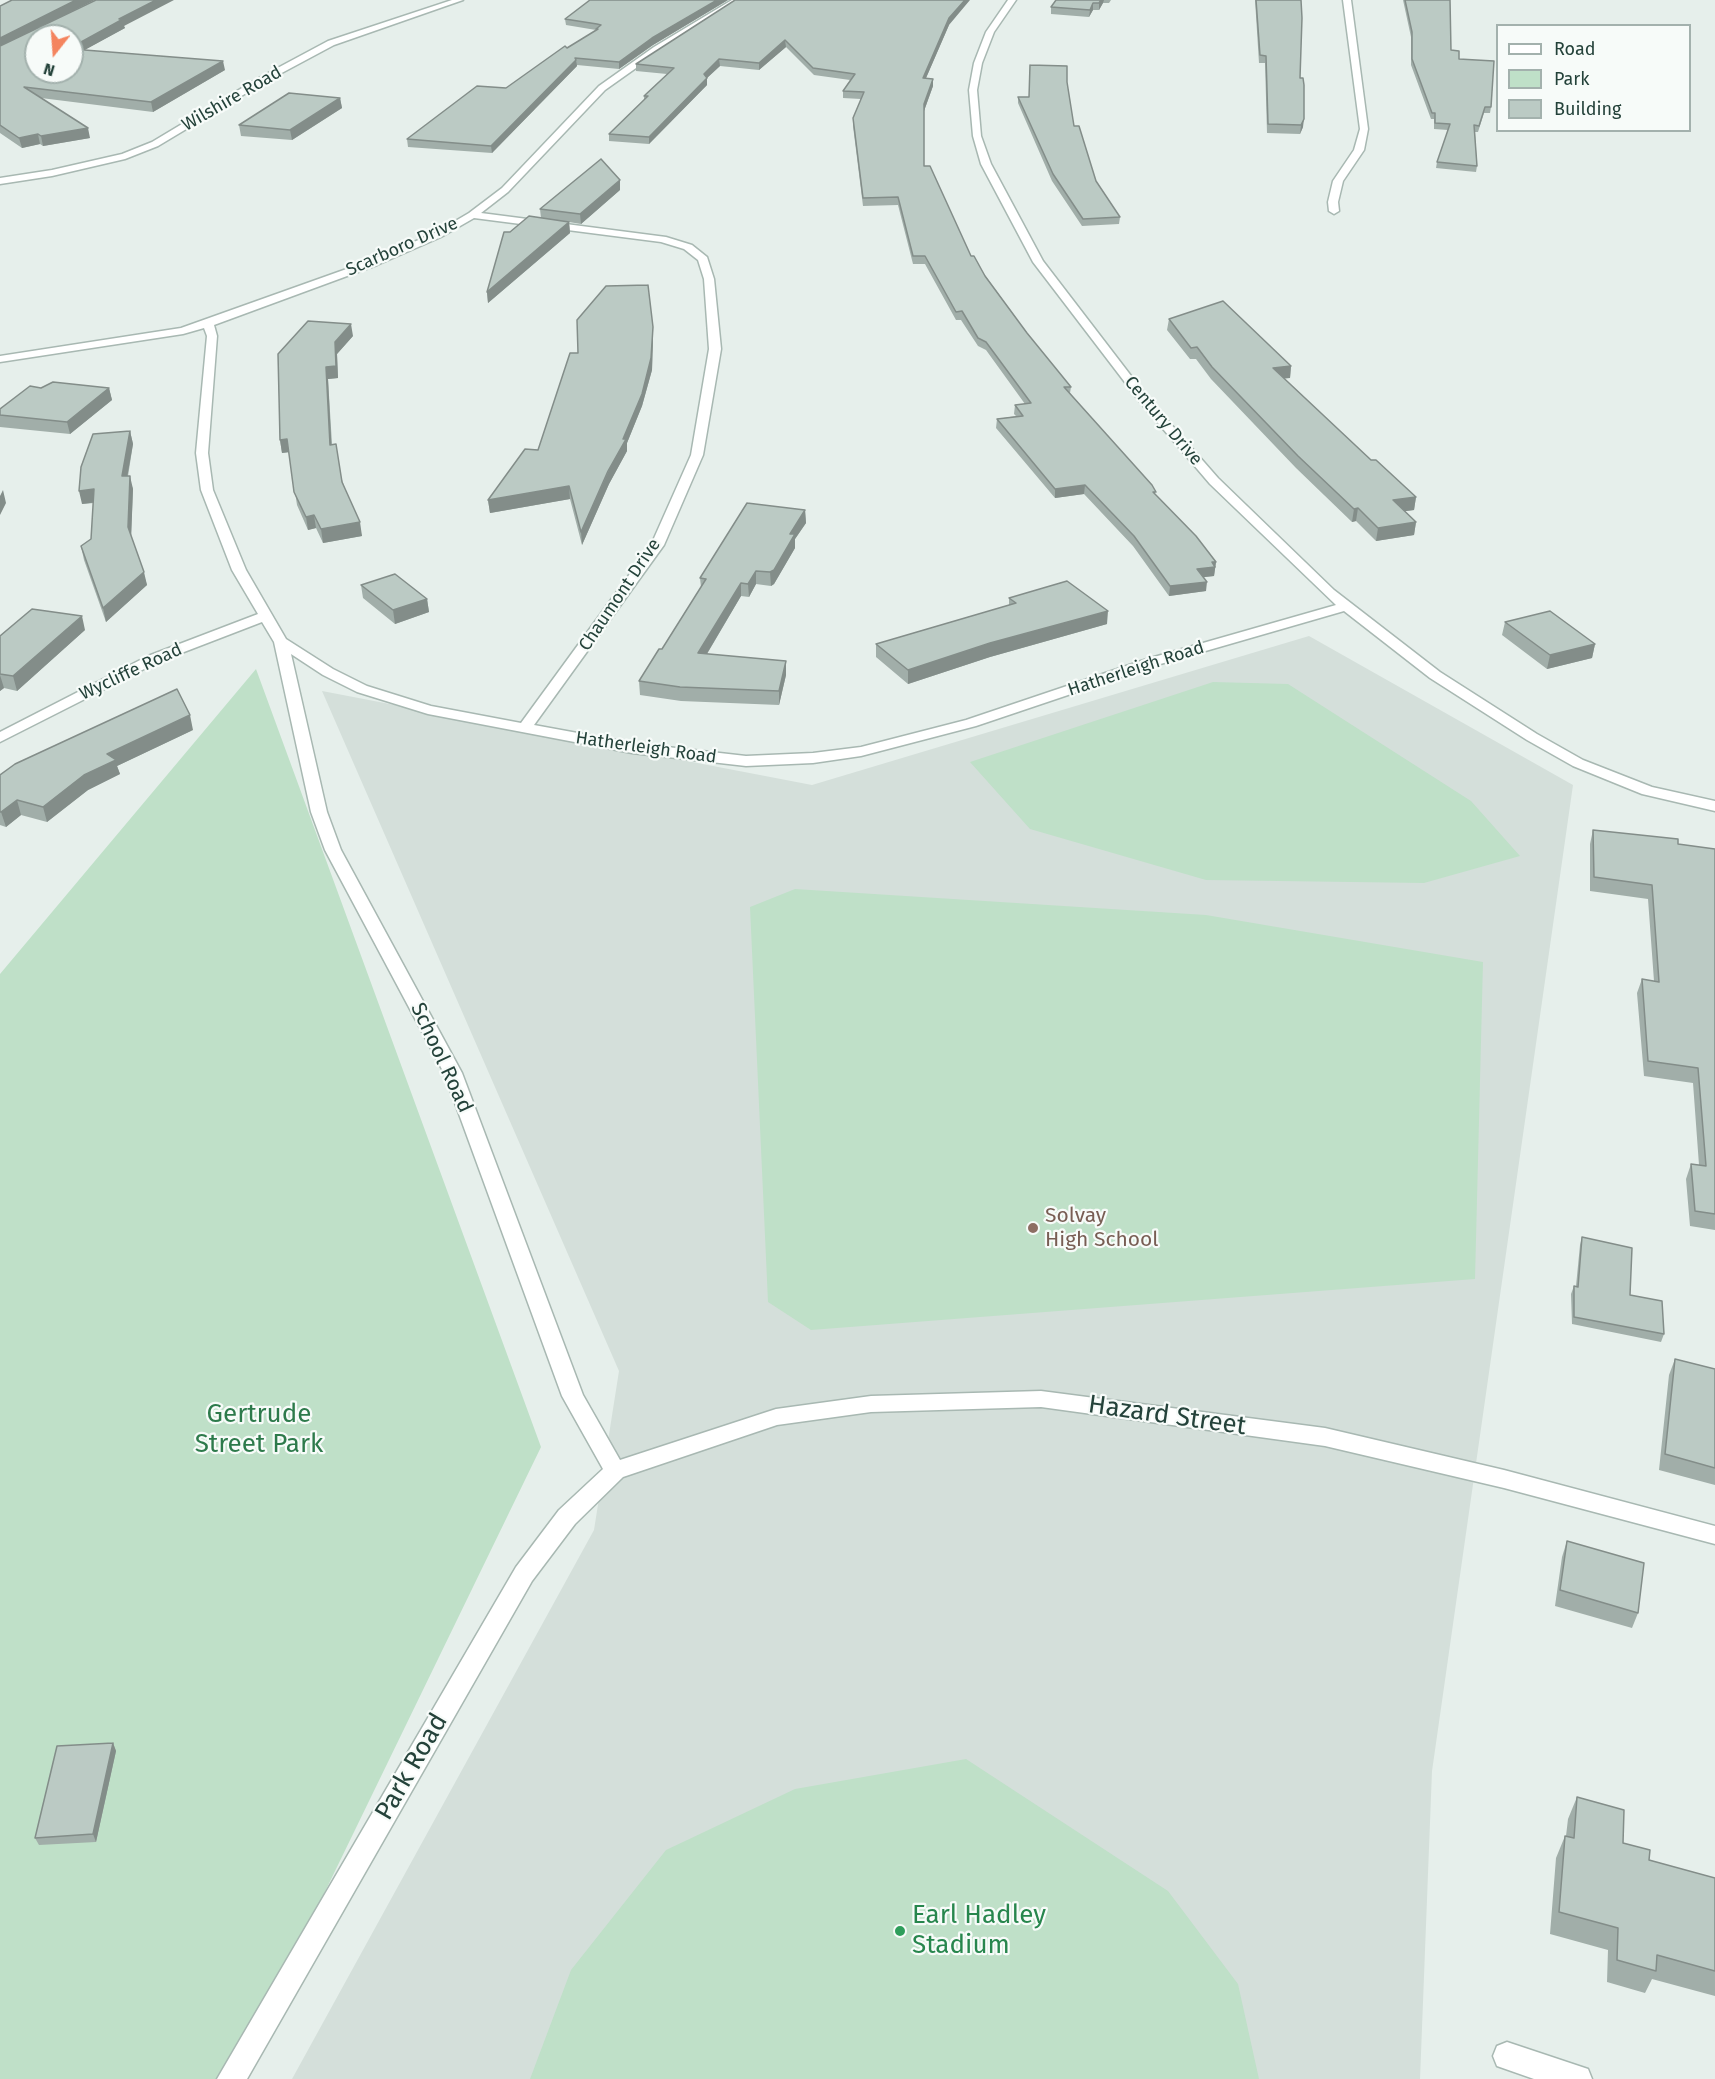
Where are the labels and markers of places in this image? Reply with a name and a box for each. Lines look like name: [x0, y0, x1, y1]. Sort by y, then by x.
place label: Solvay High School: [1045, 1203, 1158, 1253]
marker: Solvay High School: [1026, 1221, 1040, 1235]
place label: Earl Hadley Stadium: [912, 1900, 1046, 1961]
marker: Earl Hadley Stadium: [893, 1924, 907, 1938]

